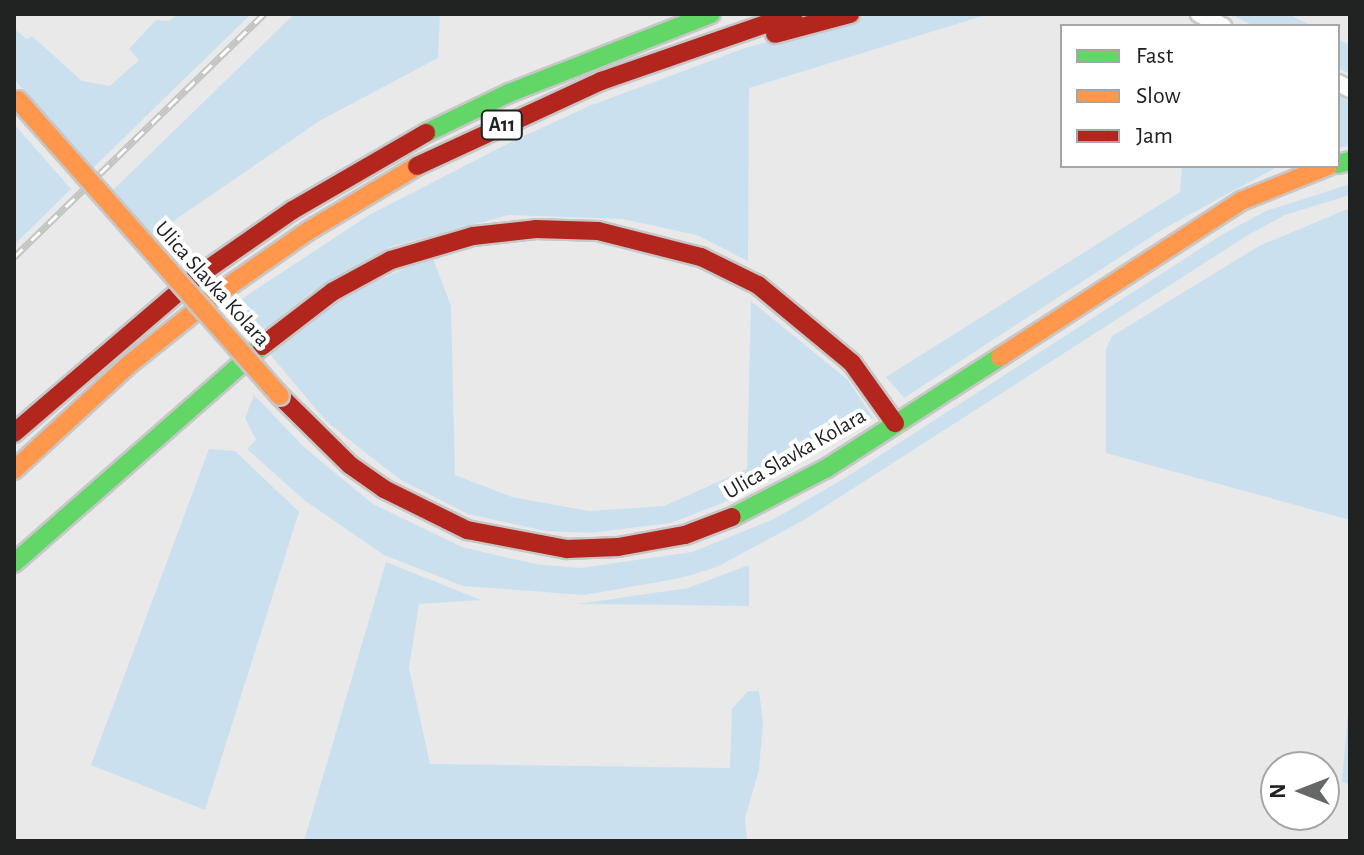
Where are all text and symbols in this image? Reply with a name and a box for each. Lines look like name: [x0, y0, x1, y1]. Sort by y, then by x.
legend: [1060, 24, 1340, 168]
text: Fast: [1136, 44, 1173, 68]
text: Slow: [1136, 84, 1181, 108]
road number: A11: [480, 109, 524, 141]
text: Jam: [1136, 124, 1173, 148]
street label: Ulica Slavka Kolara: [149, 216, 275, 352]
street label: Ulica Slavka Kolara: [719, 403, 871, 505]
north arrow: [1260, 751, 1340, 831]
text: N: [1267, 783, 1289, 799]

